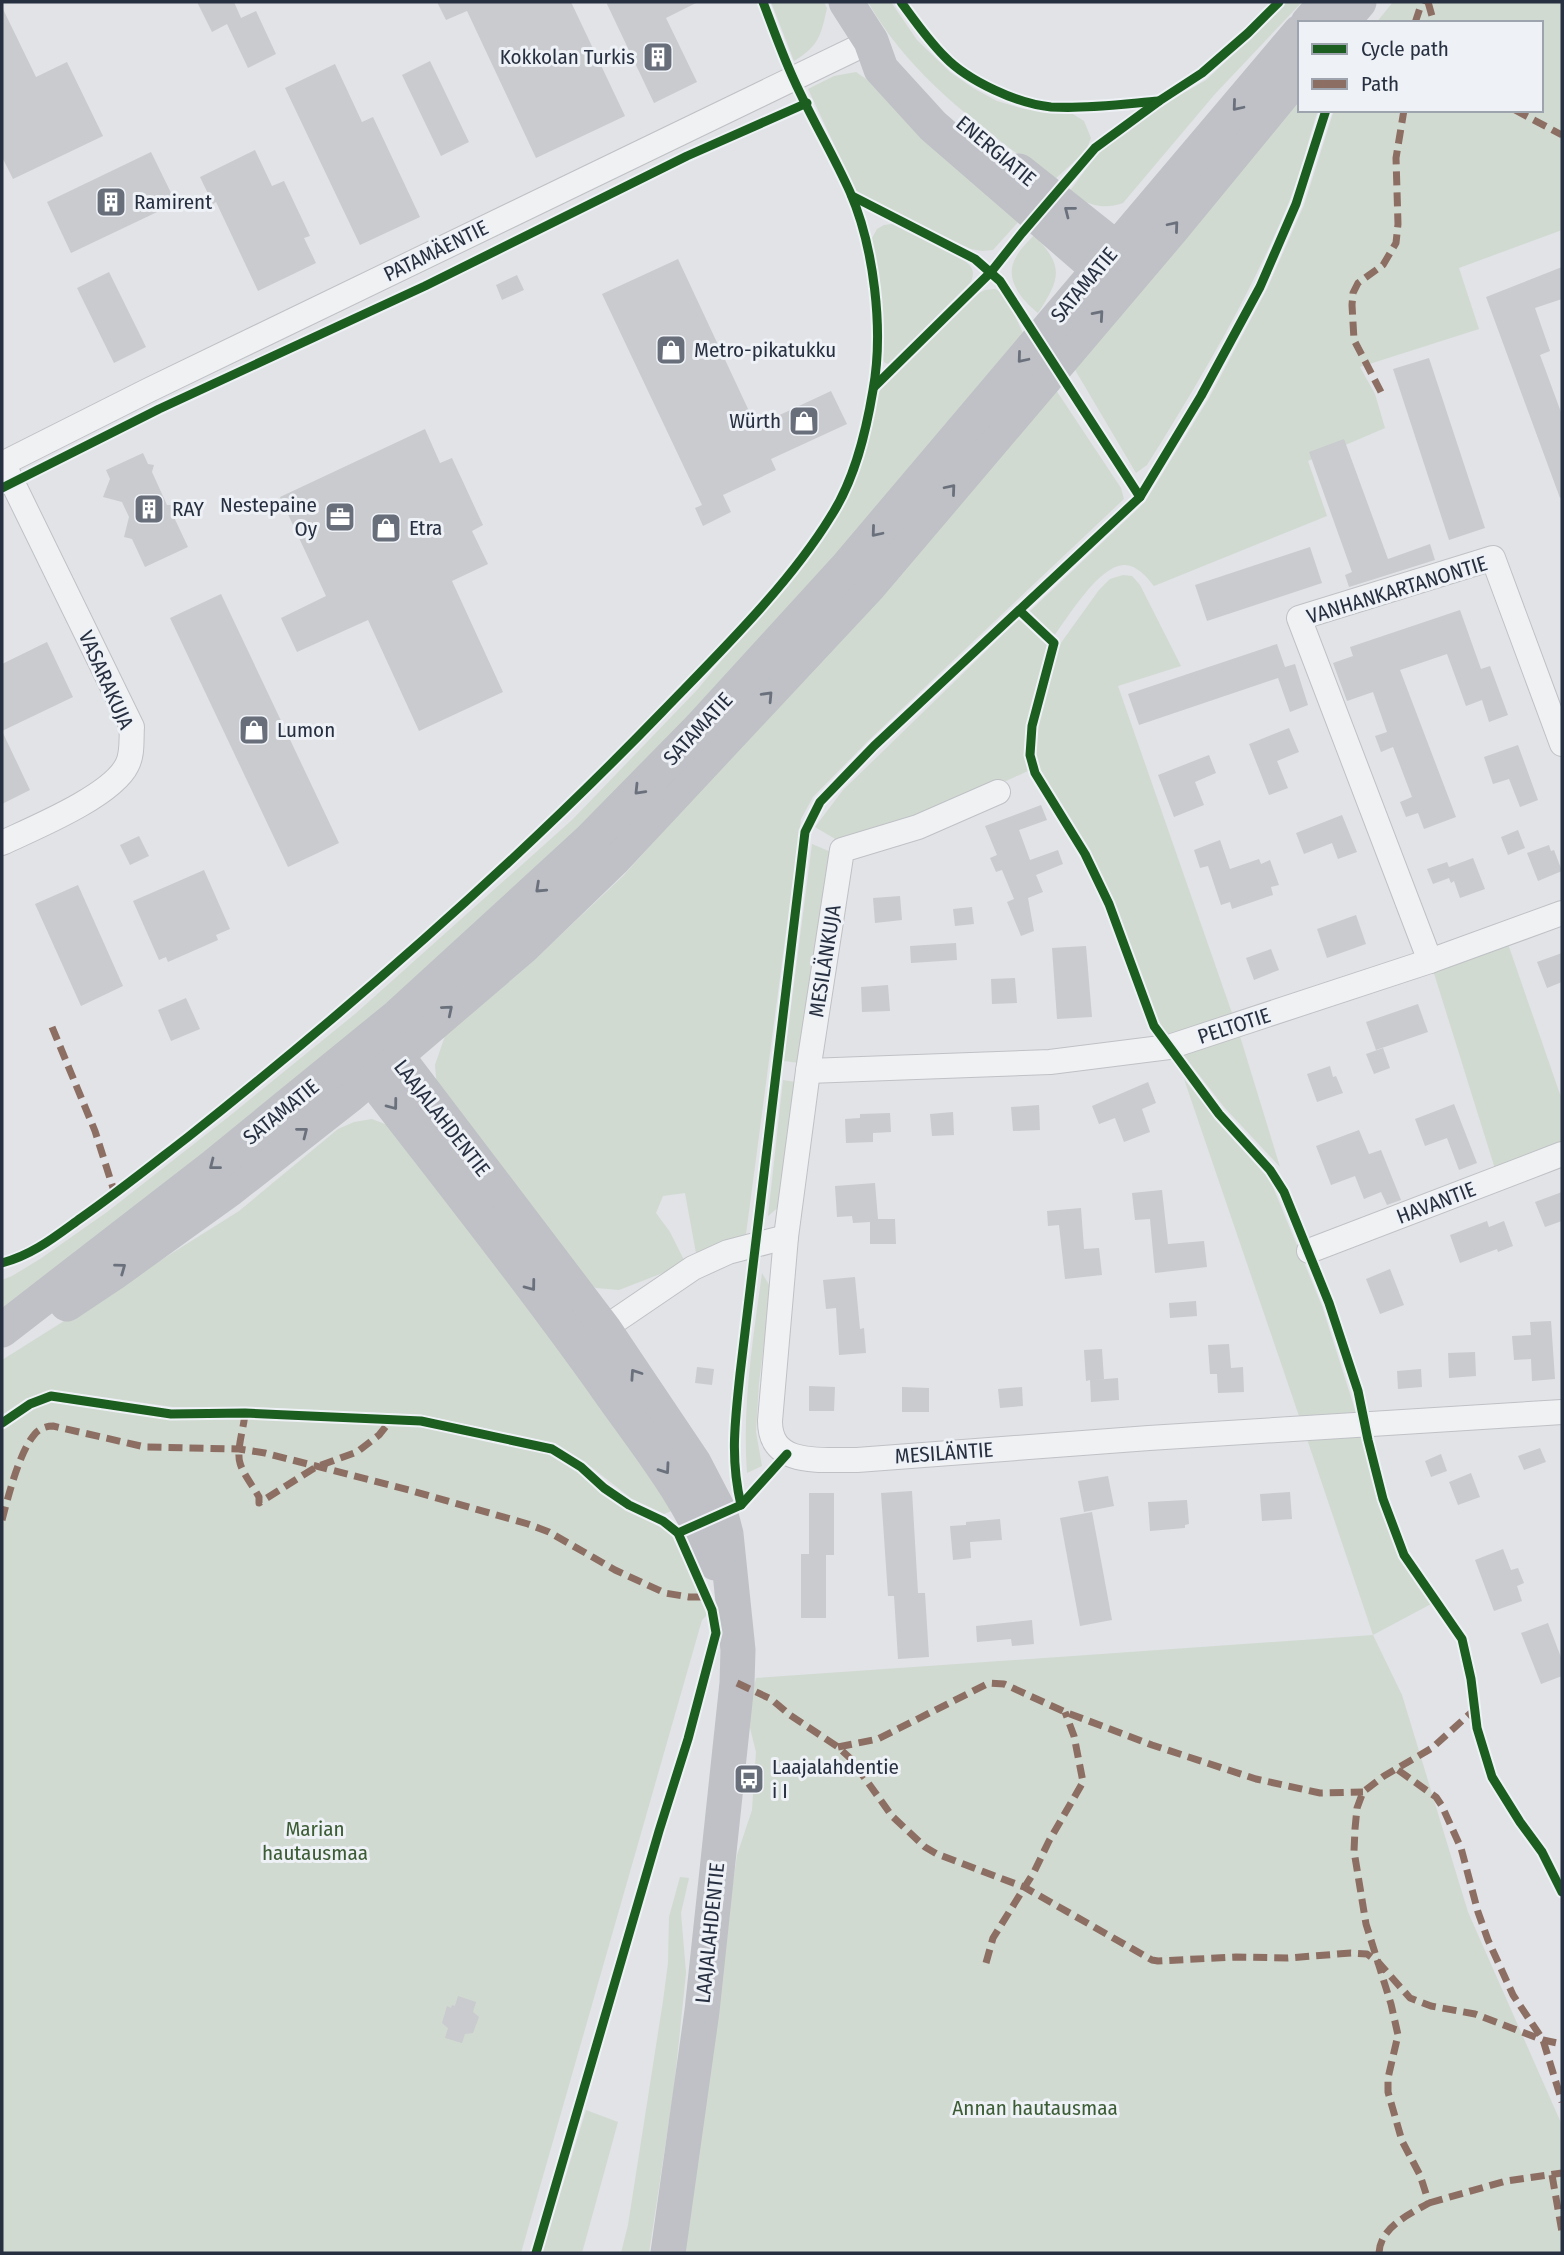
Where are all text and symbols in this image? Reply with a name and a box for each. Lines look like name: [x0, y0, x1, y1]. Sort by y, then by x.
legend: [1298, 21, 1543, 112]
text: Cycle path: [1361, 36, 1449, 62]
building icon: Kokkolan Turkis: [641, 40, 675, 74]
place label: Kokkolan Turkis: [500, 44, 635, 70]
text: Path: [1361, 71, 1399, 97]
one-way arrow: [1233, 98, 1245, 111]
street label: ENERGIATIE: [951, 110, 1041, 192]
building icon: Ramirent: [94, 185, 128, 219]
place label: Ramirent: [134, 189, 212, 215]
one-way arrow: [1065, 207, 1078, 219]
street label: PATAMÄENTIE: [379, 214, 493, 287]
one-way arrow: [1166, 221, 1178, 234]
street label: SATAMATIE: [1045, 242, 1123, 328]
one-way arrow: [1091, 311, 1103, 324]
shop icon: Metro-pikatukku: [654, 333, 688, 367]
place label: Metro-pikatukku: [694, 337, 836, 363]
one-way arrow: [1018, 349, 1030, 362]
shop icon: Würth: [787, 404, 821, 438]
place label: Würth: [729, 408, 781, 434]
one-way arrow: [943, 484, 955, 497]
building icon: RAY: [132, 492, 166, 526]
place label: Nestepaine Oy: [220, 492, 318, 542]
place label: RAY: [172, 496, 204, 522]
office icon: Nestepaine Oy: [323, 500, 357, 534]
shop icon: Etra: [369, 511, 403, 545]
place label: Etra: [409, 515, 442, 541]
one-way arrow: [872, 524, 884, 537]
street label: VANHANKARTANONTIE: [1304, 550, 1491, 630]
street label: VASARAKUJA: [73, 627, 139, 733]
street label: SATAMATIE: [658, 687, 738, 771]
one-way arrow: [759, 691, 772, 704]
shop icon: Lumon: [237, 713, 271, 747]
place label: Lumon: [277, 717, 335, 743]
one-way arrow: [635, 782, 648, 795]
one-way arrow: [535, 880, 548, 892]
street label: MESILÄNKUJA: [803, 903, 847, 1019]
street label: PELTOTIE: [1194, 1002, 1274, 1050]
one-way arrow: [440, 1006, 453, 1018]
street label: LAAJALAHDENTIE: [388, 1054, 496, 1182]
street label: SATAMATIE: [238, 1073, 324, 1150]
one-way arrow: [384, 1097, 397, 1110]
one-way arrow: [295, 1127, 307, 1140]
one-way arrow: [210, 1157, 222, 1170]
street label: HAVANTIE: [1393, 1176, 1479, 1230]
one-way arrow: [113, 1264, 126, 1276]
one-way arrow: [523, 1278, 536, 1290]
one-way arrow: [631, 1369, 643, 1382]
street label: MESILÄNTIE: [894, 1437, 994, 1469]
one-way arrow: [657, 1461, 669, 1474]
place label: Laajalahdentie i I: [772, 1754, 899, 1804]
bus stop icon: Laajalahdentie i I: [732, 1762, 766, 1796]
park label: Marian hautausmaa: [262, 1816, 368, 1866]
street label: LAAJALAHDENTIE: [690, 1861, 730, 2005]
park label: Annan hautausmaa: [952, 2095, 1118, 2121]

